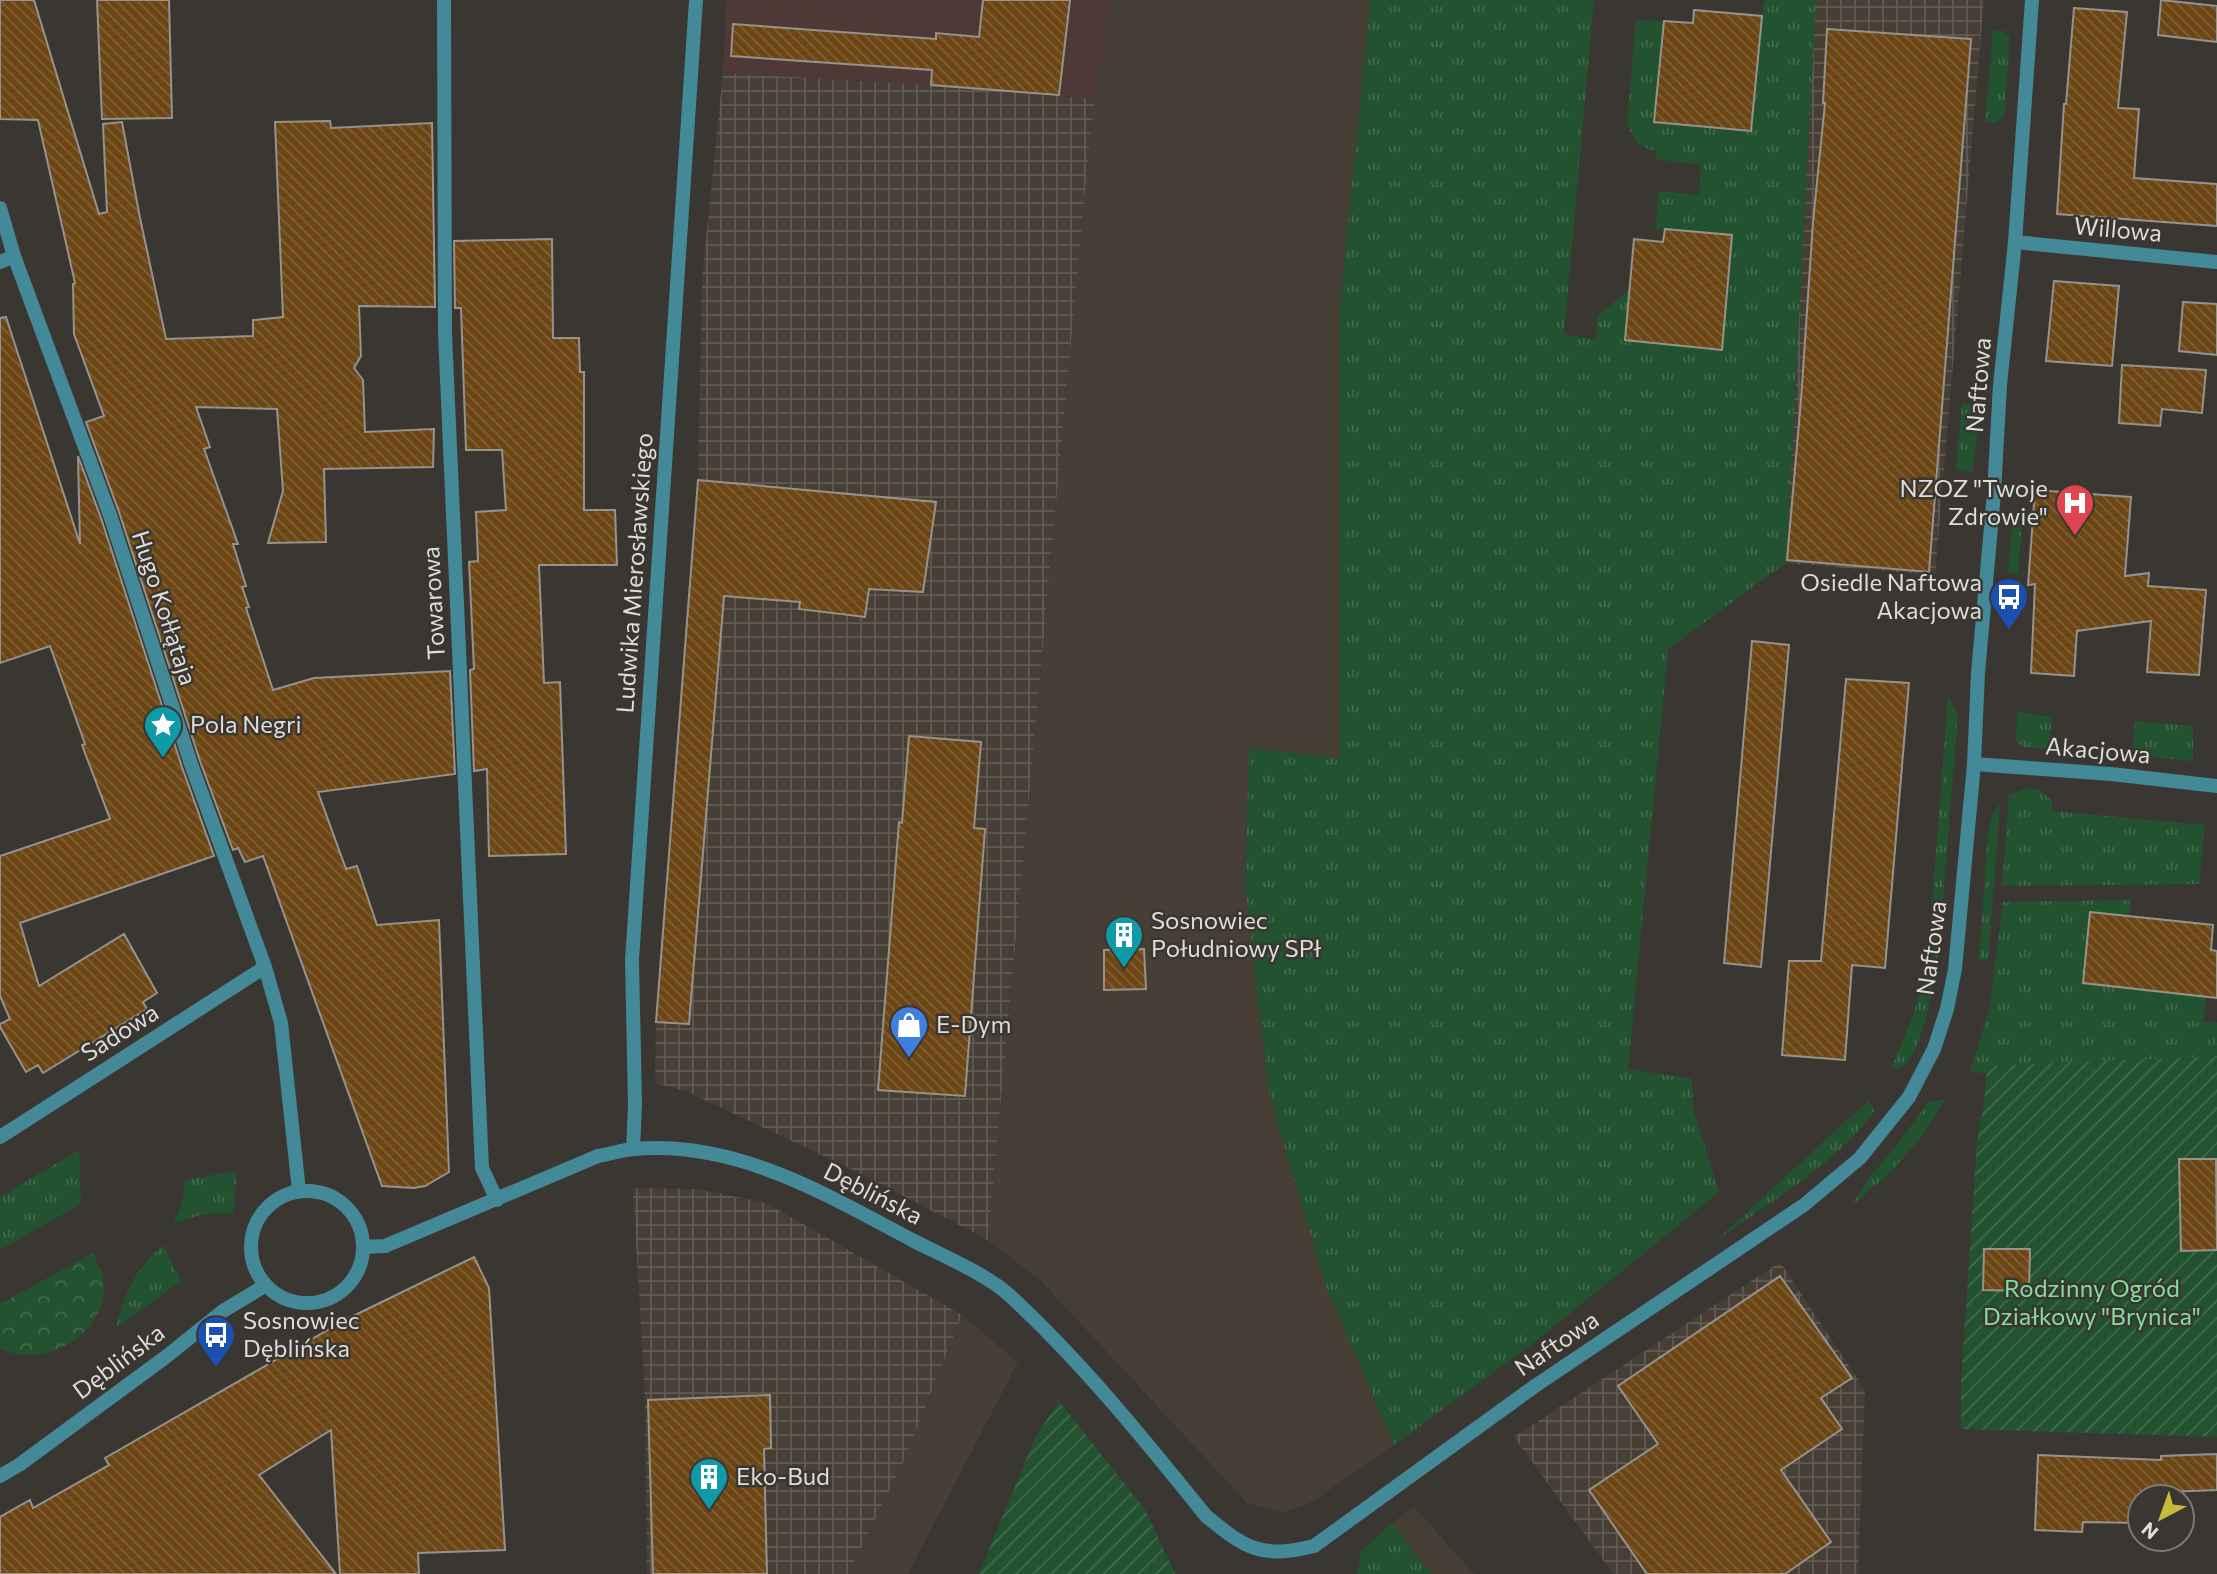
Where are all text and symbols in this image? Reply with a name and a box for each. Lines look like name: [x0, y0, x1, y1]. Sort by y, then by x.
street label: Willowa: [2073, 210, 2163, 247]
street label: Naftowa: [1959, 336, 1996, 434]
street label: Ludwika Mierosławskiego: [609, 432, 658, 714]
place label: NZOZ "Twoje Zdrowie": [1900, 473, 2048, 530]
hospital icon: NZOZ "Twoje Zdrowie": [2054, 482, 2096, 537]
street label: Hugo Kołłątaja: [127, 527, 204, 688]
street label: Towarowa: [415, 546, 450, 661]
place label: Osiedle Naftowa Akacjowa: [1800, 567, 1982, 624]
bus stop icon: Osiedle Naftowa Akacjowa: [1988, 576, 2030, 631]
place icon: Pola Negri: [142, 704, 184, 759]
place label: Pola Negri: [190, 709, 302, 738]
street label: Akacjowa: [2044, 730, 2152, 769]
street label: Naftowa: [1910, 899, 1952, 997]
place label: Sosnowiec Południowy SPł: [1151, 905, 1322, 962]
building icon: Sosnowiec Południowy SPł: [1103, 914, 1145, 969]
street label: Sadowa: [75, 997, 163, 1067]
shop icon: E-Dym: [888, 1004, 930, 1059]
place label: E-Dym: [936, 1009, 1011, 1038]
street label: Dęblińska: [819, 1155, 928, 1230]
park label: Rodzinny Ogród Działkowy "Brynica": [1983, 1273, 2201, 1330]
street label: Naftowa: [1509, 1304, 1604, 1381]
place label: Sosnowiec Dęblińska: [243, 1305, 360, 1362]
bus stop icon: Sosnowiec Dęblińska: [195, 1314, 237, 1369]
street label: Dęblińska: [67, 1317, 170, 1405]
building icon: Eko-Bud: [688, 1456, 730, 1511]
place label: Eko-Bud: [736, 1461, 830, 1490]
north arrow: [2126, 1483, 2196, 1553]
text: N: [2137, 1518, 2162, 1545]

